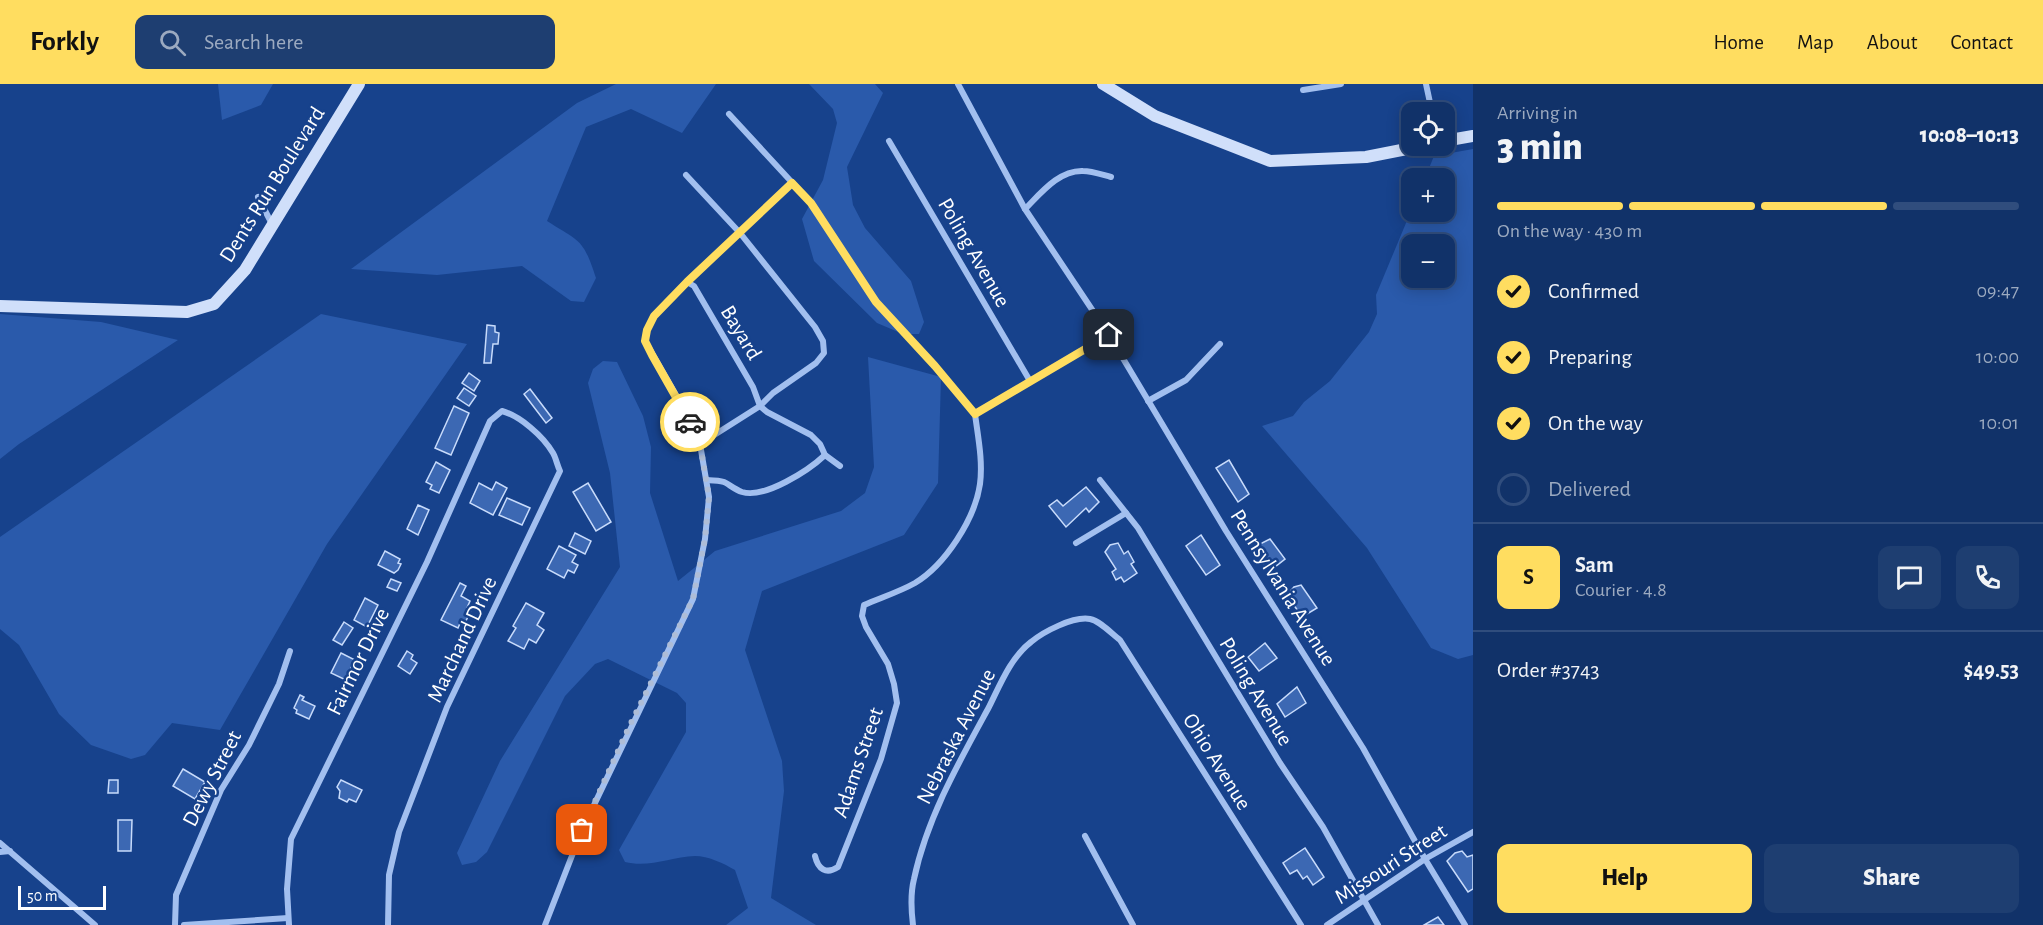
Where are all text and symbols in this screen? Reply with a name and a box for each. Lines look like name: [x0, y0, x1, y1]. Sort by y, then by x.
search box: [135, 15, 555, 69]
icon: search: [156, 26, 189, 59]
text: Forkly: [30, 28, 99, 56]
text: Search here: [204, 31, 303, 53]
text: Home: [1713, 32, 1764, 53]
text: Map: [1797, 32, 1834, 53]
text: About: [1867, 32, 1917, 53]
text: Contact: [1950, 32, 2013, 53]
map controls: [1401, 102, 1455, 288]
button: locate: [1401, 102, 1455, 156]
street label: Dents Run Boulevard: [215, 103, 329, 266]
text: Arriving in: [1497, 103, 1578, 123]
text: 10:08–10:13: [1920, 124, 2019, 146]
text: 3 min: [1497, 128, 1583, 167]
button: +: [1401, 168, 1455, 222]
street label: Poling Avenue: [934, 194, 1014, 311]
text: On the way · 430 m: [1497, 221, 1642, 241]
button: −: [1401, 234, 1455, 288]
icon: check: [1497, 275, 1530, 308]
text: Confirmed: [1548, 280, 1639, 302]
text: 09:47: [1977, 281, 2019, 301]
street label: Bayard: [716, 301, 766, 364]
pin: [1083, 309, 1134, 360]
icon: home: [1092, 318, 1125, 351]
icon: check: [1497, 341, 1530, 374]
text: Preparing: [1548, 346, 1632, 368]
text: 10:00: [1976, 347, 2019, 367]
courier: [660, 392, 720, 452]
icon: car: [674, 406, 707, 439]
icon: check: [1497, 407, 1530, 440]
text: On the way: [1548, 412, 1643, 434]
text: 10:01: [1980, 413, 2019, 433]
text: Delivered: [1548, 478, 1631, 500]
street label: Pennsylvania Avenue: [1226, 506, 1340, 670]
button: chat: [1878, 546, 1941, 609]
button: phone: [1956, 546, 2019, 609]
text: Sam: [1575, 554, 1614, 576]
text: S: [1523, 566, 1534, 588]
street label: Marchand Drive: [423, 573, 501, 706]
text: Courier · 4.8: [1575, 580, 1667, 600]
street label: Fairmor Drive: [323, 604, 393, 718]
street label: Poling Avenue: [1215, 634, 1297, 749]
text: Order #3743: [1497, 659, 1600, 681]
text: $49.53: [1963, 659, 2019, 681]
street label: Nebraska Avenue: [912, 665, 999, 808]
street label: Adams Street: [829, 704, 887, 820]
street label: Ohio Avenue: [1179, 709, 1255, 814]
street label: Dewy Street: [178, 727, 245, 830]
pin: [556, 804, 607, 855]
icon: bag: [565, 813, 598, 846]
street label: Missouri Street: [1331, 820, 1450, 908]
button: Help: [1497, 844, 1752, 913]
button: Share: [1764, 844, 2019, 913]
scale bar: [18, 883, 106, 910]
text: 50 m: [27, 888, 58, 904]

